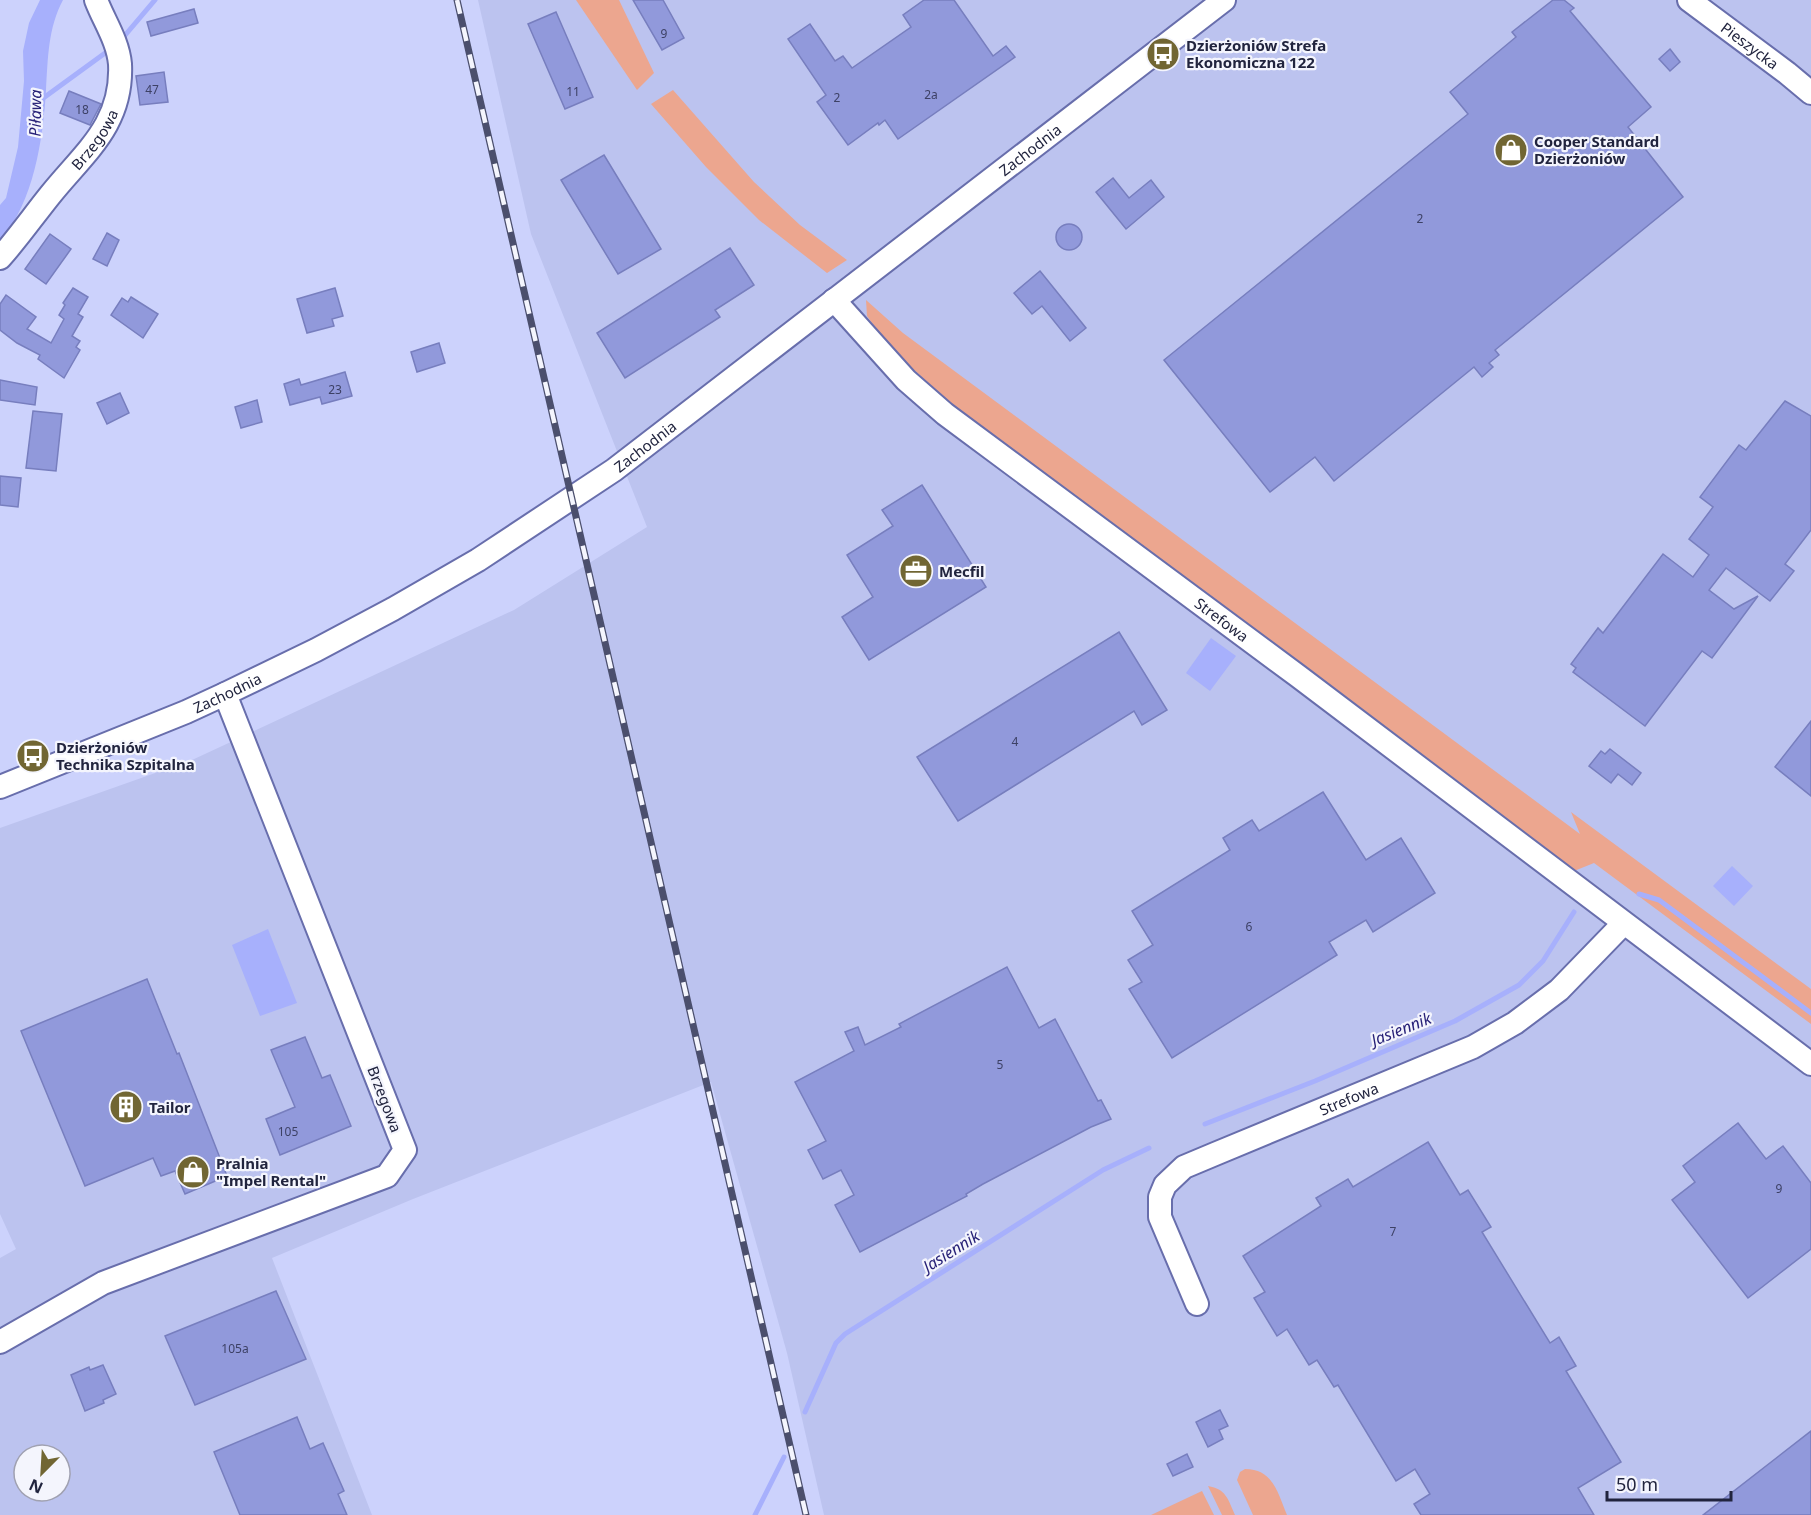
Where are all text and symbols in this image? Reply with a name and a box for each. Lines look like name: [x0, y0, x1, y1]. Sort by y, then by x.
street label: Pieszycka: [1717, 17, 1783, 73]
house number: 9: [661, 25, 668, 42]
place label: Dzierżoniów Strefa Ekonomiczna 122: [1186, 35, 1326, 72]
bus stop icon: Dzierżoniów Strefa Ekonomiczna 122: [1145, 36, 1181, 72]
house number: 47: [145, 81, 159, 98]
house number: 11: [566, 83, 580, 100]
house number: 2a: [924, 86, 938, 103]
water label: Piława: [24, 89, 46, 137]
house number: 2: [834, 89, 841, 106]
house number: 18: [75, 101, 89, 118]
street label: Brzegowa: [67, 106, 122, 174]
street label: Zachodnia: [995, 119, 1065, 180]
place label: Cooper Standard Dzierżoniów: [1534, 131, 1659, 168]
shop icon: Cooper Standard Dzierżoniów: [1493, 132, 1529, 168]
house number: 2: [1417, 210, 1424, 227]
house number: 23: [328, 381, 342, 398]
street label: Zachodnia: [610, 416, 680, 477]
office icon: Mecfil: [898, 553, 934, 589]
place label: Mecfil: [939, 561, 985, 581]
street label: Strefowa: [1191, 593, 1253, 646]
street label: Zachodnia: [190, 668, 265, 717]
house number: 4: [1012, 733, 1019, 750]
place label: Dzierżoniów Technika Szpitalna: [56, 737, 195, 774]
bus stop icon: Dzierżoniów Technika Szpitalna: [15, 738, 51, 774]
house number: 6: [1246, 918, 1253, 935]
water label: Jasiennik: [1365, 1007, 1435, 1052]
house number: 5: [997, 1056, 1004, 1073]
street label: Brzegowa: [363, 1063, 407, 1135]
street label: Strefowa: [1316, 1077, 1381, 1120]
building icon: Tailor: [108, 1089, 144, 1125]
place label: Tailor: [149, 1097, 191, 1117]
house number: 105: [278, 1123, 298, 1140]
place label: Pralnia "Impel Rental": [216, 1153, 326, 1190]
shop icon: Pralnia "Impel Rental": [175, 1154, 211, 1190]
house number: 9: [1776, 1180, 1783, 1197]
house number: 7: [1390, 1223, 1397, 1240]
water label: Jasiennik: [916, 1224, 984, 1279]
house number: 105a: [221, 1340, 249, 1357]
north arrow: [12, 1443, 72, 1503]
scale bar: [1607, 1464, 1732, 1502]
text: 50 m: [1616, 1472, 1658, 1496]
text: N: [25, 1474, 46, 1499]

